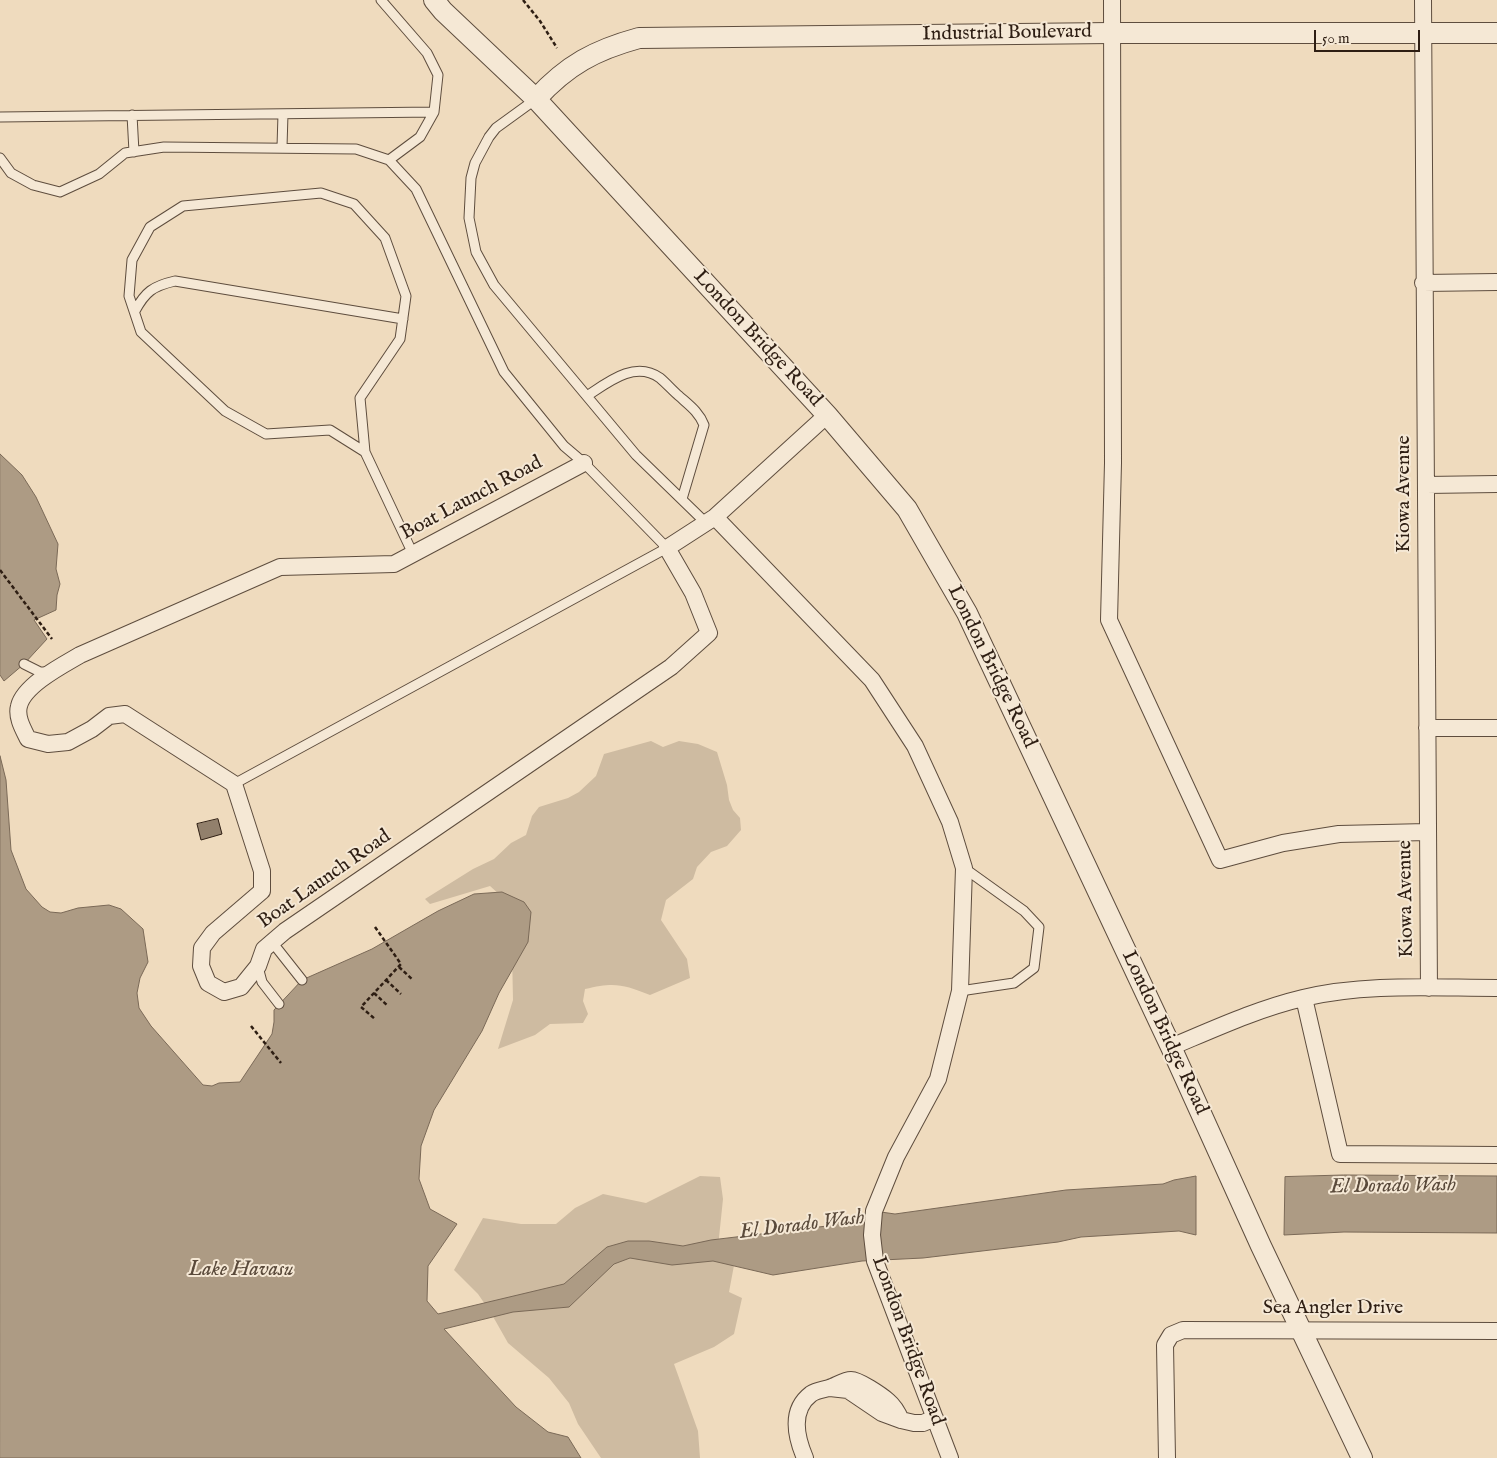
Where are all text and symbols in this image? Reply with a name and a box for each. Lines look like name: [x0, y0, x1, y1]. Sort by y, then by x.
scale bar: [1317, 20, 1423, 52]
street label: Industrial Boulevard: [922, 21, 1092, 47]
text: 50 m: [1322, 29, 1350, 48]
street label: London Bridge Road: [687, 266, 827, 412]
street label: Kiowa Avenue: [1393, 435, 1417, 553]
street label: Boat Launch Road: [397, 452, 547, 546]
street label: London Bridge Road: [941, 582, 1041, 752]
street label: Boat Launch Road: [254, 825, 396, 935]
street label: Kiowa Avenue: [1394, 840, 1420, 958]
street label: London Bridge Road: [1115, 947, 1213, 1119]
water label: El Dorado Wash: [1330, 1173, 1456, 1201]
water label: El Dorado Wash: [738, 1206, 866, 1246]
street label: London Bridge Road: [865, 1253, 949, 1429]
water label: Lake Havasu: [188, 1258, 294, 1284]
street label: Sea Angler Drive: [1263, 1297, 1403, 1321]

